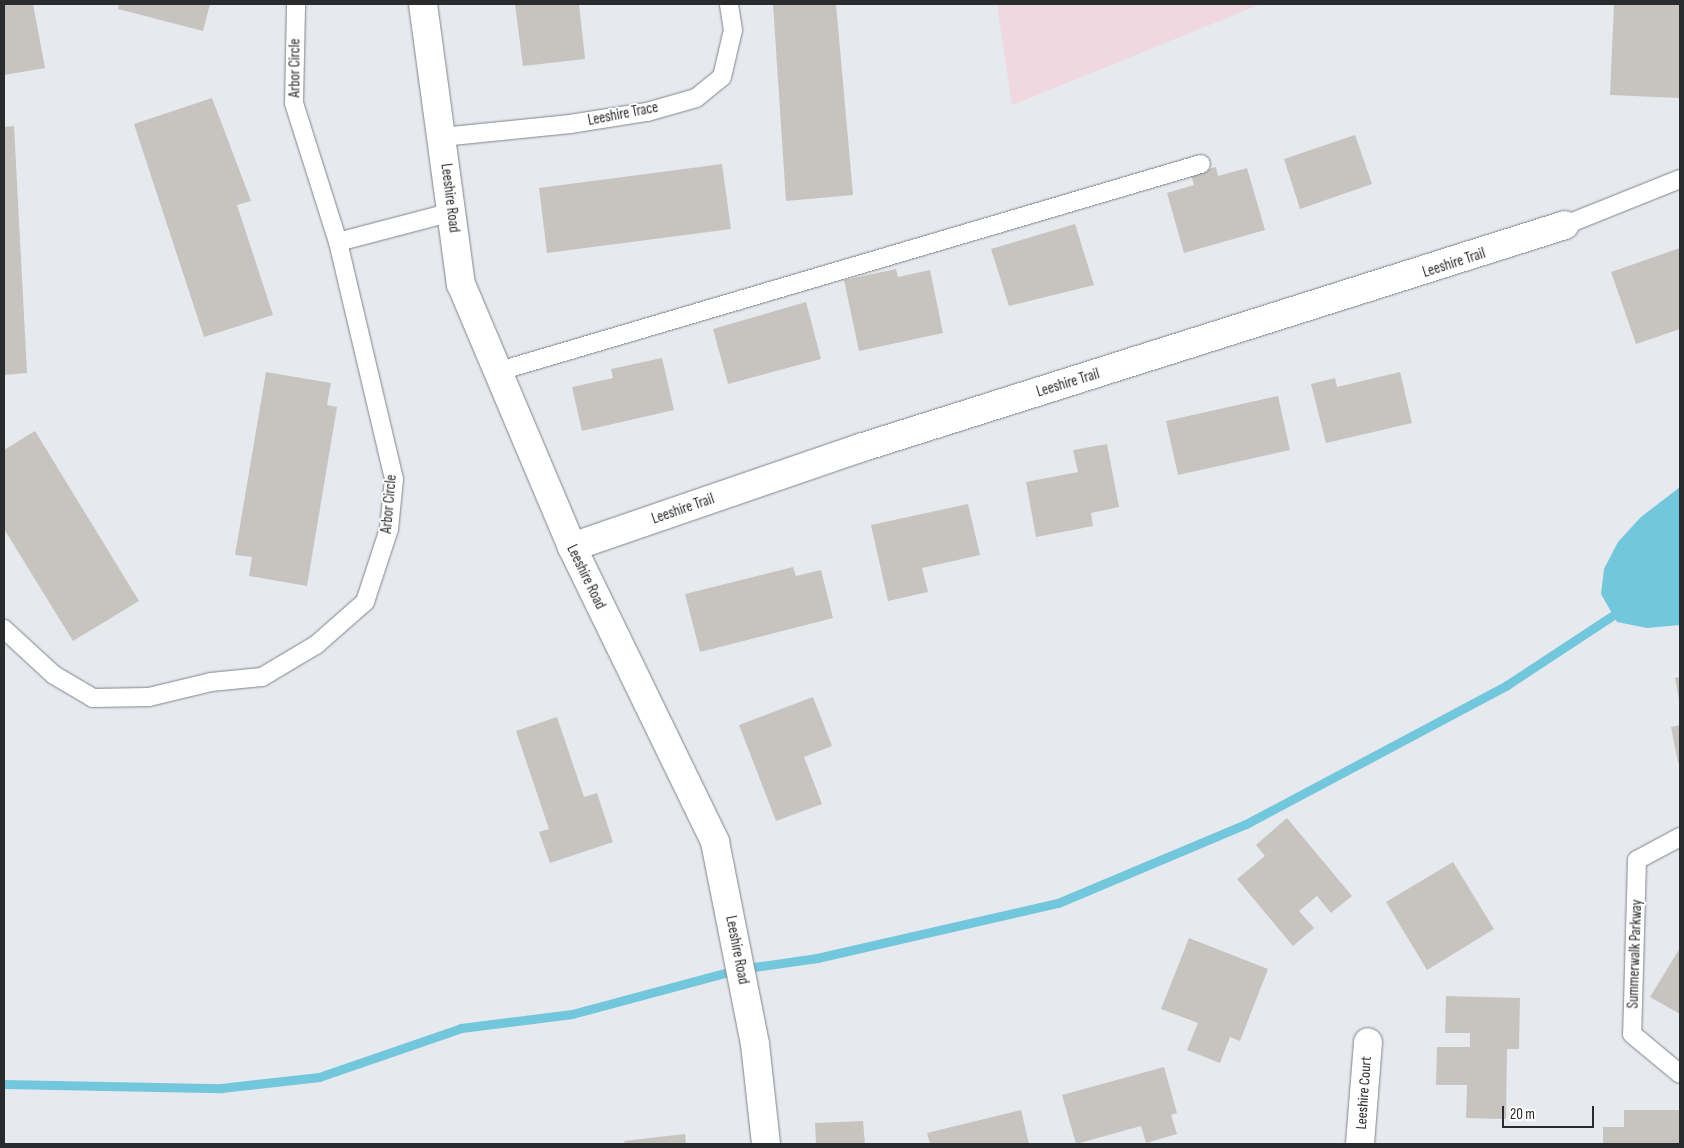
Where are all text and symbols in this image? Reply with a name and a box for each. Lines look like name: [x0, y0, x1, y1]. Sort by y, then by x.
street label: Arbor Circle: [286, 38, 304, 98]
street label: Leeshire Trace: [586, 98, 660, 130]
street label: Leeshire Road: [437, 162, 463, 234]
street label: Leeshire Trail: [1420, 244, 1488, 282]
street label: Leeshire Trail: [1034, 365, 1102, 401]
street label: Arbor Circle: [377, 474, 401, 534]
street label: Leeshire Trail: [649, 490, 717, 528]
street label: Leeshire Road: [563, 542, 609, 612]
street label: Summerwalk Parkway: [1624, 899, 1646, 1009]
street label: Leeshire Road: [722, 914, 752, 986]
street label: Leeshire Court: [1352, 1056, 1376, 1130]
scale bar: [1504, 1096, 1596, 1128]
text: 20 m: [1510, 1105, 1535, 1124]

